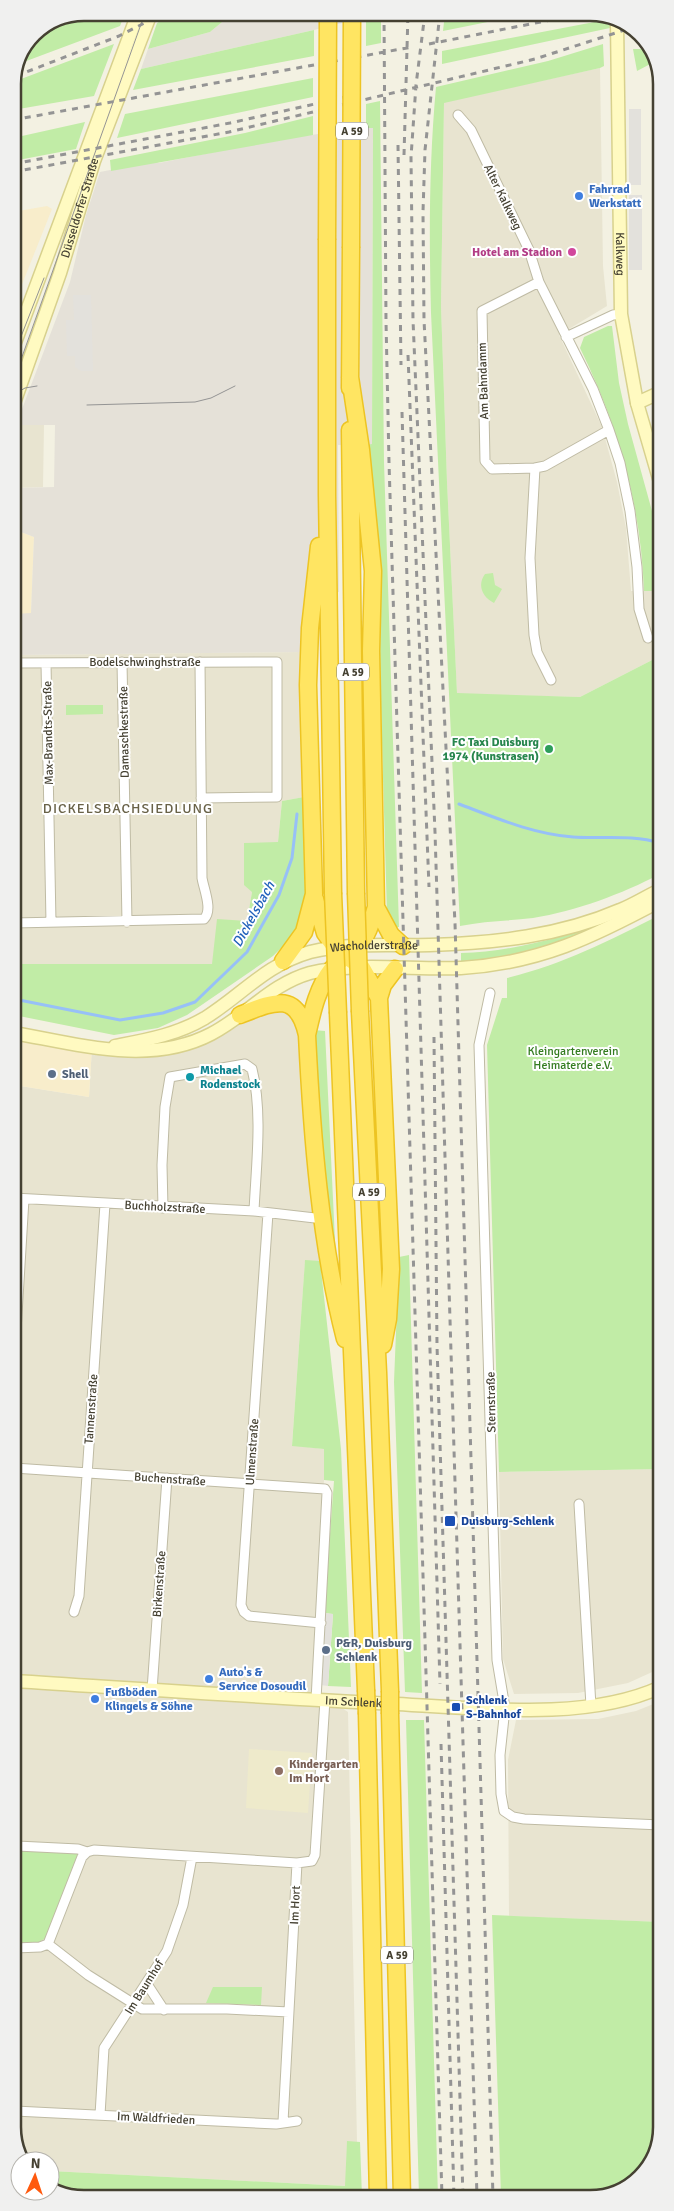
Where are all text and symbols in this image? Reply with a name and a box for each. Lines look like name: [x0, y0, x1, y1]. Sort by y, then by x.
road number: A 59: [336, 122, 368, 140]
street label: Düsseldorfer Straße: [58, 156, 102, 260]
street label: Alter Kalkweg: [480, 162, 525, 233]
place label: Fahrrad Werkstatt: [589, 182, 642, 211]
marker: Fahrrad Werkstatt: [573, 190, 585, 202]
street label: Kalkweg: [612, 232, 627, 276]
place label: Hotel am Stadion: [472, 245, 562, 260]
marker: Hotel am Stadion: [566, 246, 578, 258]
street label: Am Bahndamm: [475, 342, 492, 420]
street label: Bodelschwinghstraße: [89, 655, 201, 670]
road number: A 59: [337, 664, 369, 680]
street label: Max-Brandts-Straße: [40, 681, 57, 785]
street label: Damaschkestraße: [116, 686, 133, 778]
place label: FC Taxi Duisburg 1974 (Kunstrasen): [443, 735, 540, 764]
marker: FC Taxi Duisburg 1974 (Kunstrasen): [543, 743, 555, 755]
district label: DICKELSBACHSIEDLUNG: [43, 800, 213, 817]
water label: Dickelsbach: [229, 878, 279, 950]
street label: Wacholderstraße: [329, 938, 418, 956]
park label: Kleingartenverein Heimaterde e.V.: [527, 1044, 619, 1073]
place label: Michael Rodenstock: [200, 1063, 261, 1092]
place label: Shell: [62, 1067, 89, 1082]
marker: Shell: [46, 1068, 58, 1080]
marker: Michael Rodenstock: [184, 1071, 196, 1083]
road number: A 59: [353, 1184, 385, 1200]
street label: Buchholzstraße: [124, 1198, 206, 1217]
street label: Sternstraße: [483, 1371, 500, 1433]
street label: Tannenstraße: [82, 1374, 101, 1445]
street label: Ulmenstraße: [243, 1418, 262, 1486]
street label: Buchenstraße: [134, 1470, 206, 1489]
marker: Duisburg-Schlenk: [443, 1514, 457, 1528]
place label: Duisburg-Schlenk: [461, 1514, 555, 1529]
street label: Birkenstraße: [150, 1550, 169, 1618]
place label: P&R, Duisburg Schlenk: [336, 1636, 412, 1665]
marker: P&R, Duisburg Schlenk: [320, 1644, 332, 1656]
place label: Auto's & Service Dosoudil: [219, 1665, 307, 1694]
marker: Auto's & Service Dosoudil: [203, 1673, 215, 1685]
place label: Fußböden Klingels & Söhne: [105, 1685, 193, 1714]
marker: Fußböden Klingels & Söhne: [89, 1693, 101, 1705]
street label: Im Schlenk: [325, 1693, 382, 1711]
place label: Schlenk S-Bahnhof: [466, 1693, 522, 1722]
marker: Schlenk S-Bahnhof: [450, 1701, 462, 1713]
place label: Kindergarten Im Hort: [289, 1757, 359, 1786]
marker: Kindergarten Im Hort: [273, 1765, 285, 1777]
street label: Im Hort: [287, 1885, 304, 1925]
road number: A 59: [381, 1946, 413, 1964]
street label: Im Baumhof: [122, 1956, 168, 2017]
street label: Im Waldfrieden: [116, 2109, 196, 2128]
north arrow: [10, 2151, 60, 2201]
text: N: [30, 2155, 41, 2172]

